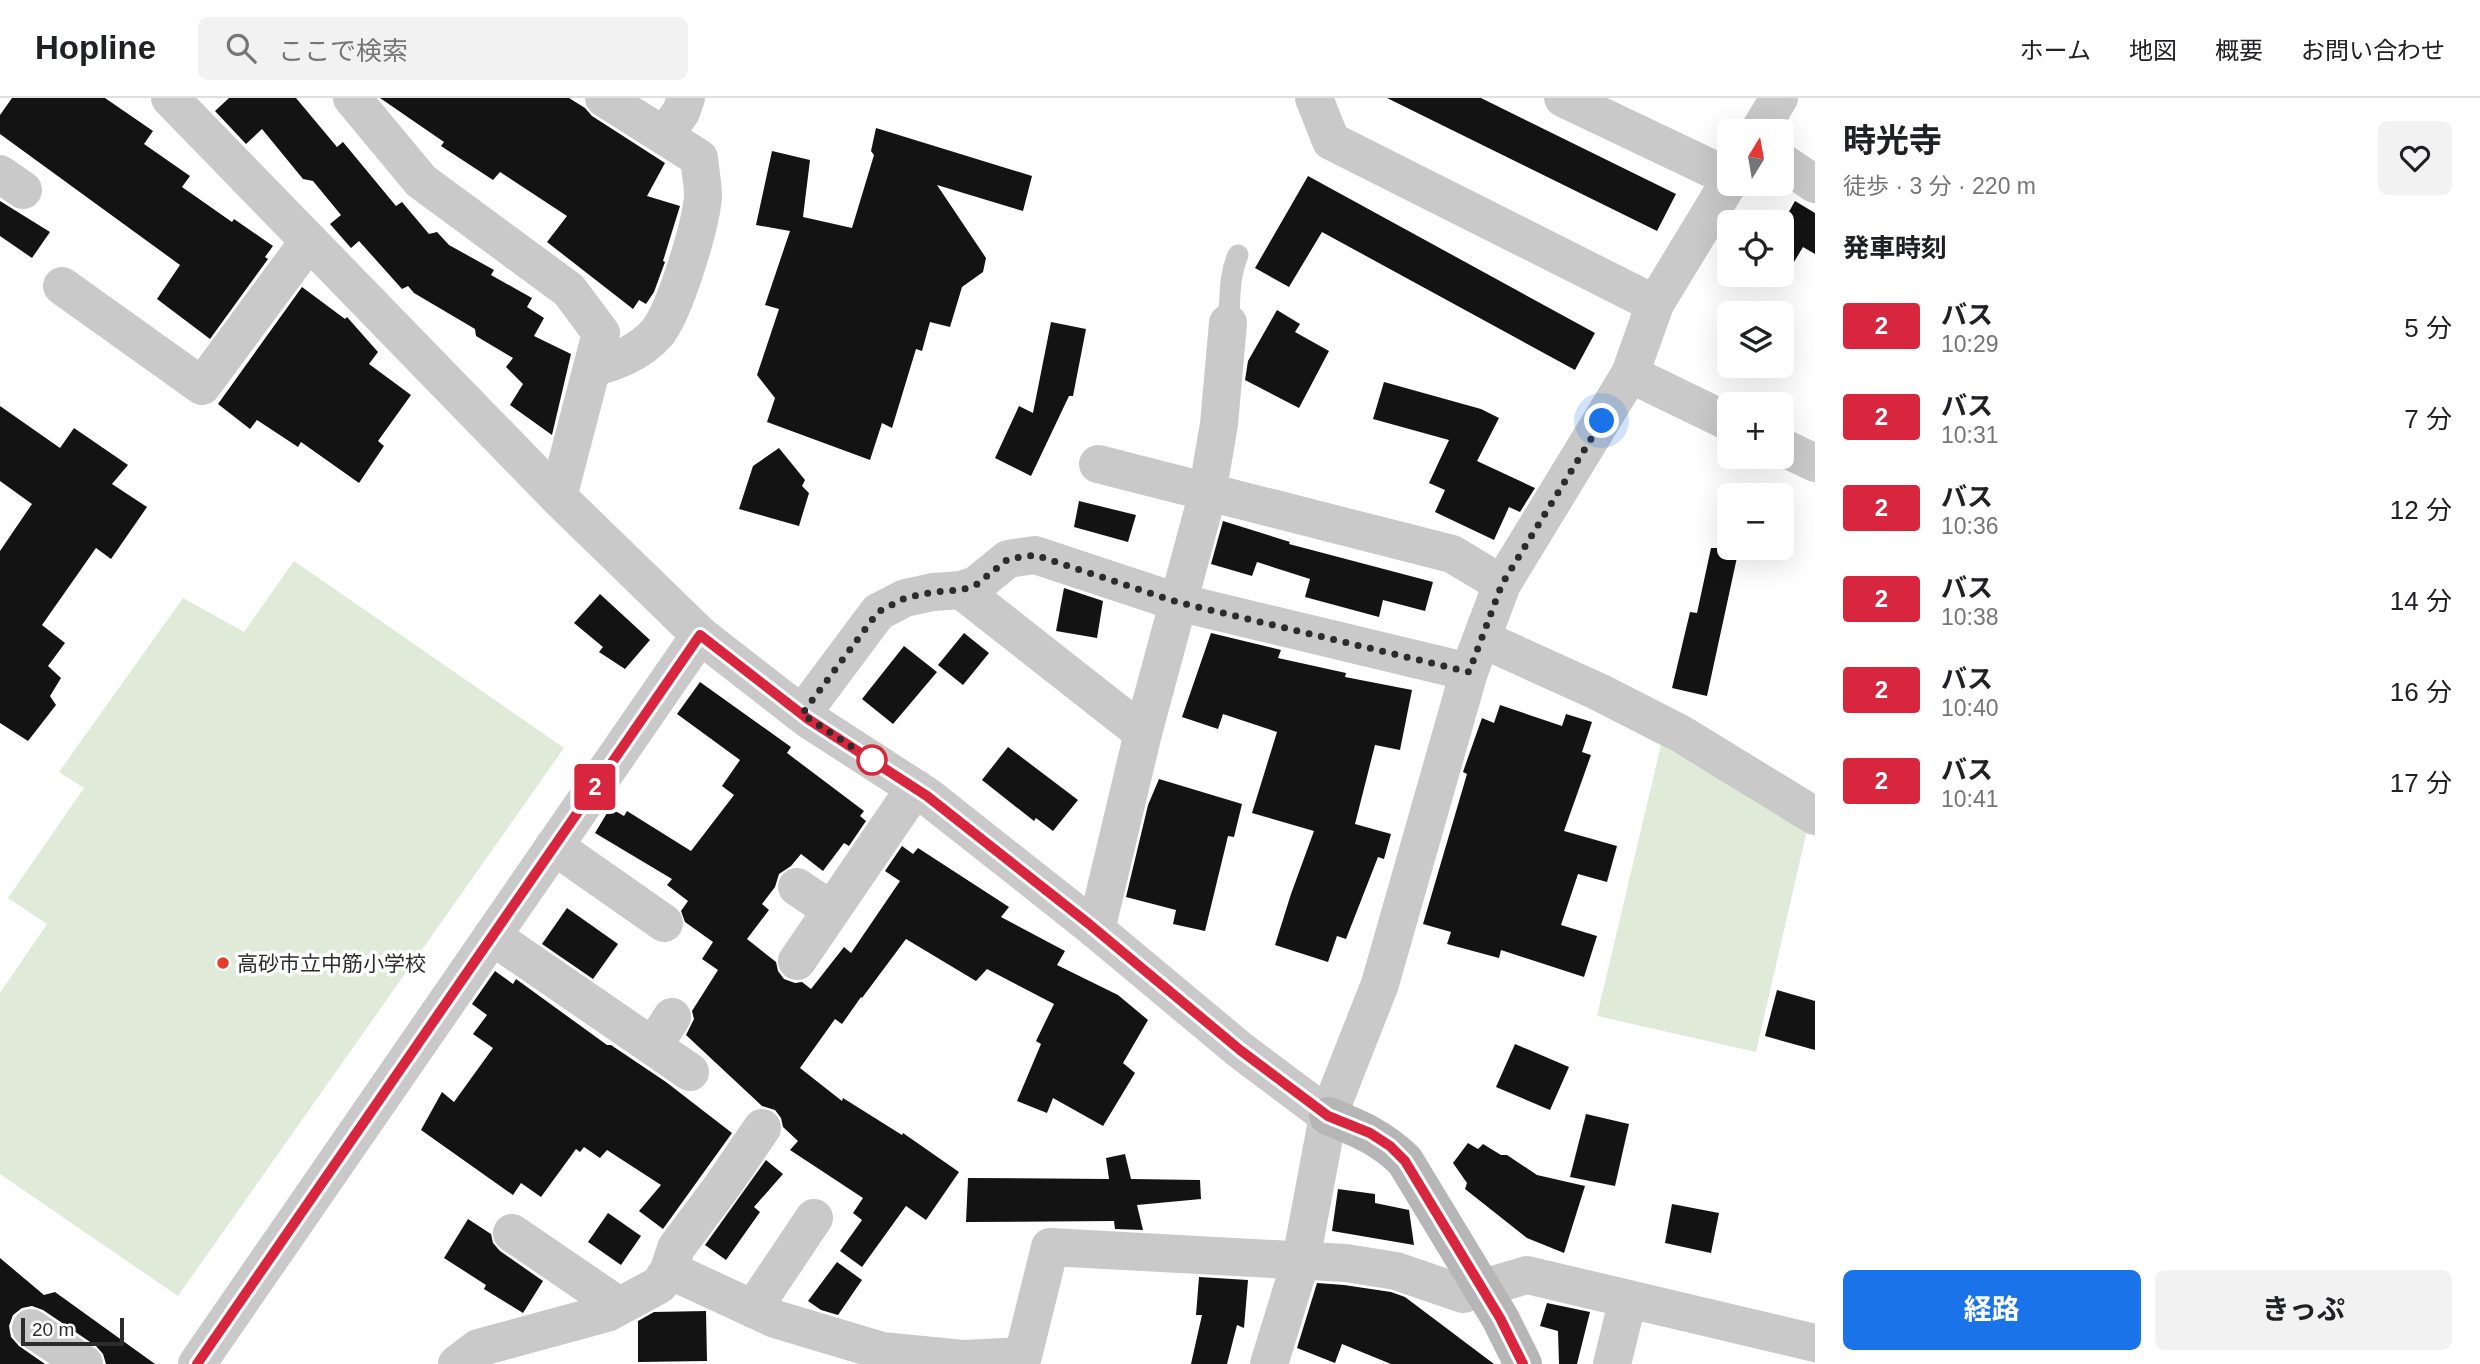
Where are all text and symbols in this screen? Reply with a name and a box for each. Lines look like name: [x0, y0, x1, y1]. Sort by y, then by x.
search box: [198, 17, 688, 80]
text: Hopline: [35, 29, 156, 66]
icon: search: [222, 29, 260, 67]
text: ここで検索: [278, 36, 408, 66]
text: ホーム: [2020, 37, 2091, 64]
text: 地図: [2129, 37, 2177, 64]
text: 概要: [2215, 37, 2263, 64]
text: お問い合わせ: [2301, 37, 2445, 64]
north arrow: [1717, 119, 1794, 196]
map controls: [1717, 119, 1794, 560]
button: heart: [2378, 121, 2452, 195]
text: 時光寺: [1843, 122, 1942, 159]
text: 徒歩 · 3 分 · 220 m: [1843, 173, 2036, 199]
button: locate: [1717, 210, 1794, 287]
text: 発車時刻: [1843, 233, 1947, 263]
text: バス: [1941, 300, 1993, 330]
button: layers: [1717, 301, 1794, 378]
text: 2: [1875, 312, 1888, 339]
text: 5 分: [2404, 313, 2452, 343]
text: 10:29: [1941, 331, 1999, 357]
text: バス: [1941, 391, 1993, 421]
button: +: [1717, 392, 1794, 469]
your location: [1584, 403, 1619, 438]
text: 2: [1875, 403, 1888, 430]
text: 7 分: [2404, 404, 2452, 434]
text: 10:31: [1941, 422, 1999, 448]
text: バス: [1941, 482, 1993, 512]
button: −: [1717, 483, 1794, 560]
text: 2: [1875, 494, 1888, 521]
text: 12 分: [2390, 495, 2452, 525]
text: 10:36: [1941, 513, 1999, 539]
text: バス: [1941, 573, 1993, 603]
text: 2: [1875, 585, 1888, 612]
text: 14 分: [2390, 586, 2452, 616]
text: 10:38: [1941, 604, 1999, 630]
text: バス: [1941, 664, 1993, 694]
text: 2: [1875, 676, 1888, 703]
text: 16 分: [2390, 677, 2452, 707]
text: 10:40: [1941, 695, 1999, 721]
unlabelled marker: [857, 745, 887, 775]
text: バス: [1941, 755, 1993, 785]
line badge: 2: [572, 764, 618, 810]
text: 2: [1875, 767, 1888, 794]
text: 17 分: [2390, 768, 2452, 798]
text: 2: [588, 773, 602, 800]
text: 10:41: [1941, 786, 1999, 812]
place label: 高砂市立中筋小学校: [237, 952, 426, 975]
marker: 高砂市立中筋小学校: [215, 955, 231, 971]
button: 経路: [1843, 1270, 2141, 1350]
button: きっぷ: [2155, 1270, 2452, 1350]
scale bar: [21, 1315, 124, 1347]
text: 20 m: [32, 1319, 74, 1340]

